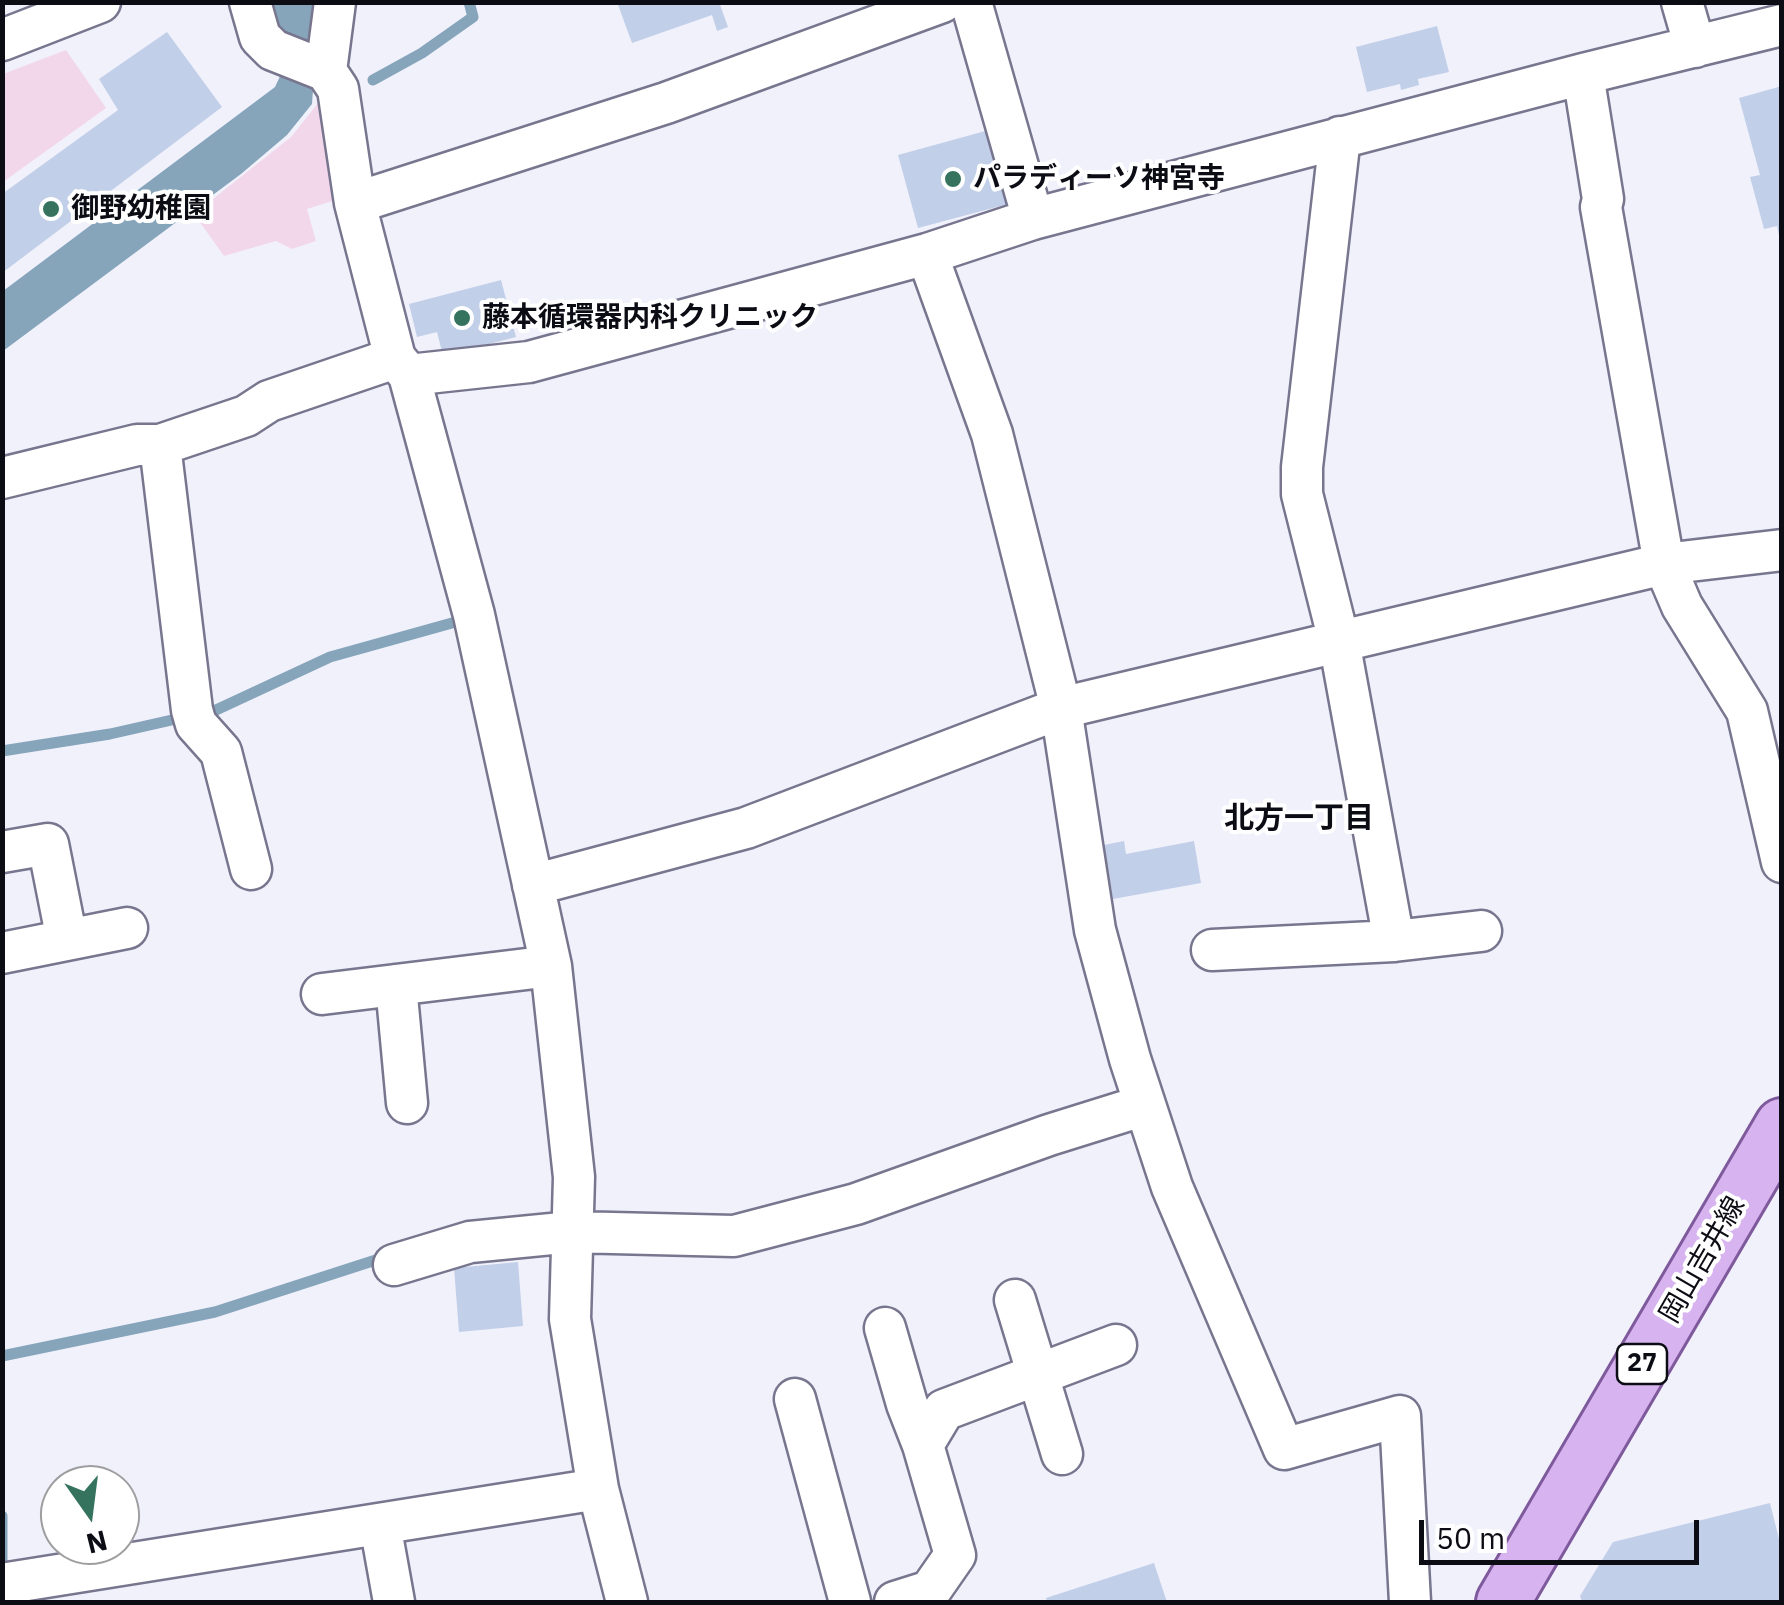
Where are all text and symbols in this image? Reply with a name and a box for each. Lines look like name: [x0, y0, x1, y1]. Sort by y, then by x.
place label: パラディーソ神宮寺: [973, 162, 1225, 196]
marker: パラディーソ神宮寺: [942, 168, 964, 190]
place label: 御野幼稚園: [71, 192, 211, 226]
marker: 御野幼稚園: [40, 198, 62, 220]
place label: 藤本循環器内科クリニック: [482, 301, 818, 335]
marker: 藤本循環器内科クリニック: [451, 307, 473, 329]
district label: 北方一丁目: [1224, 801, 1374, 837]
street label: 岡山吉井線: [1653, 1191, 1753, 1329]
road number: 27: [1617, 1344, 1667, 1384]
north arrow: [40, 1465, 140, 1565]
scale bar: [1424, 1500, 1704, 1562]
text: 50 m: [1436, 1518, 1505, 1557]
text: N: [83, 1522, 111, 1563]

